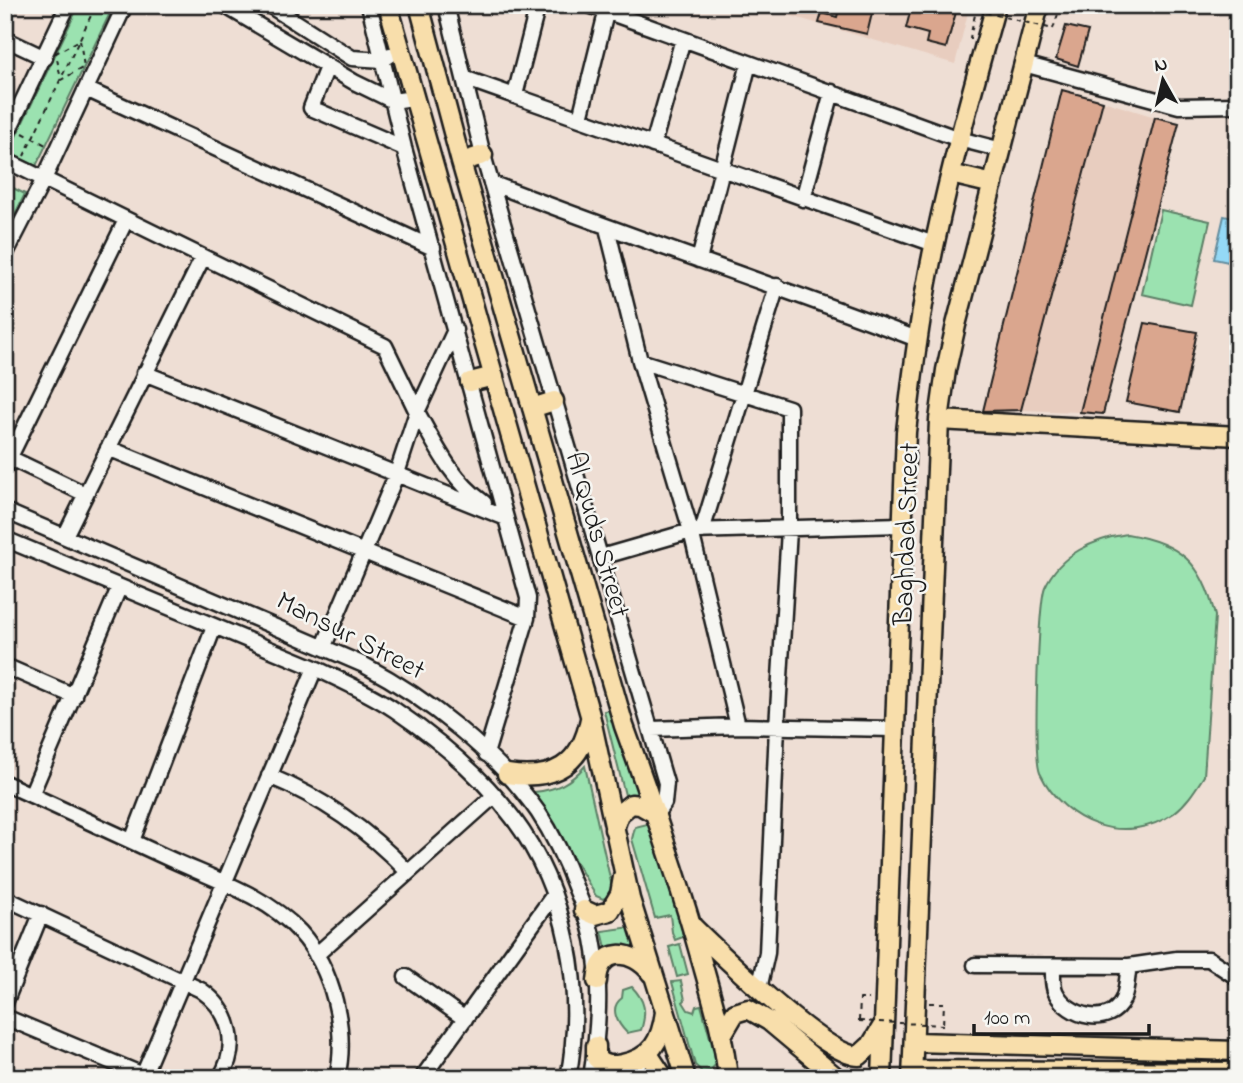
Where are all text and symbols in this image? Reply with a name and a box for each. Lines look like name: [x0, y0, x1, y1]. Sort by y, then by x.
north arrow: [1128, 46, 1198, 116]
text: N: [1153, 51, 1169, 80]
street label: Baghdad Street: [884, 442, 932, 627]
street label: Al Quds Street: [553, 447, 639, 623]
street label: Mansur Street: [268, 582, 432, 692]
scale bar: [974, 992, 1148, 1036]
text: 100 m: [984, 1004, 1030, 1034]

